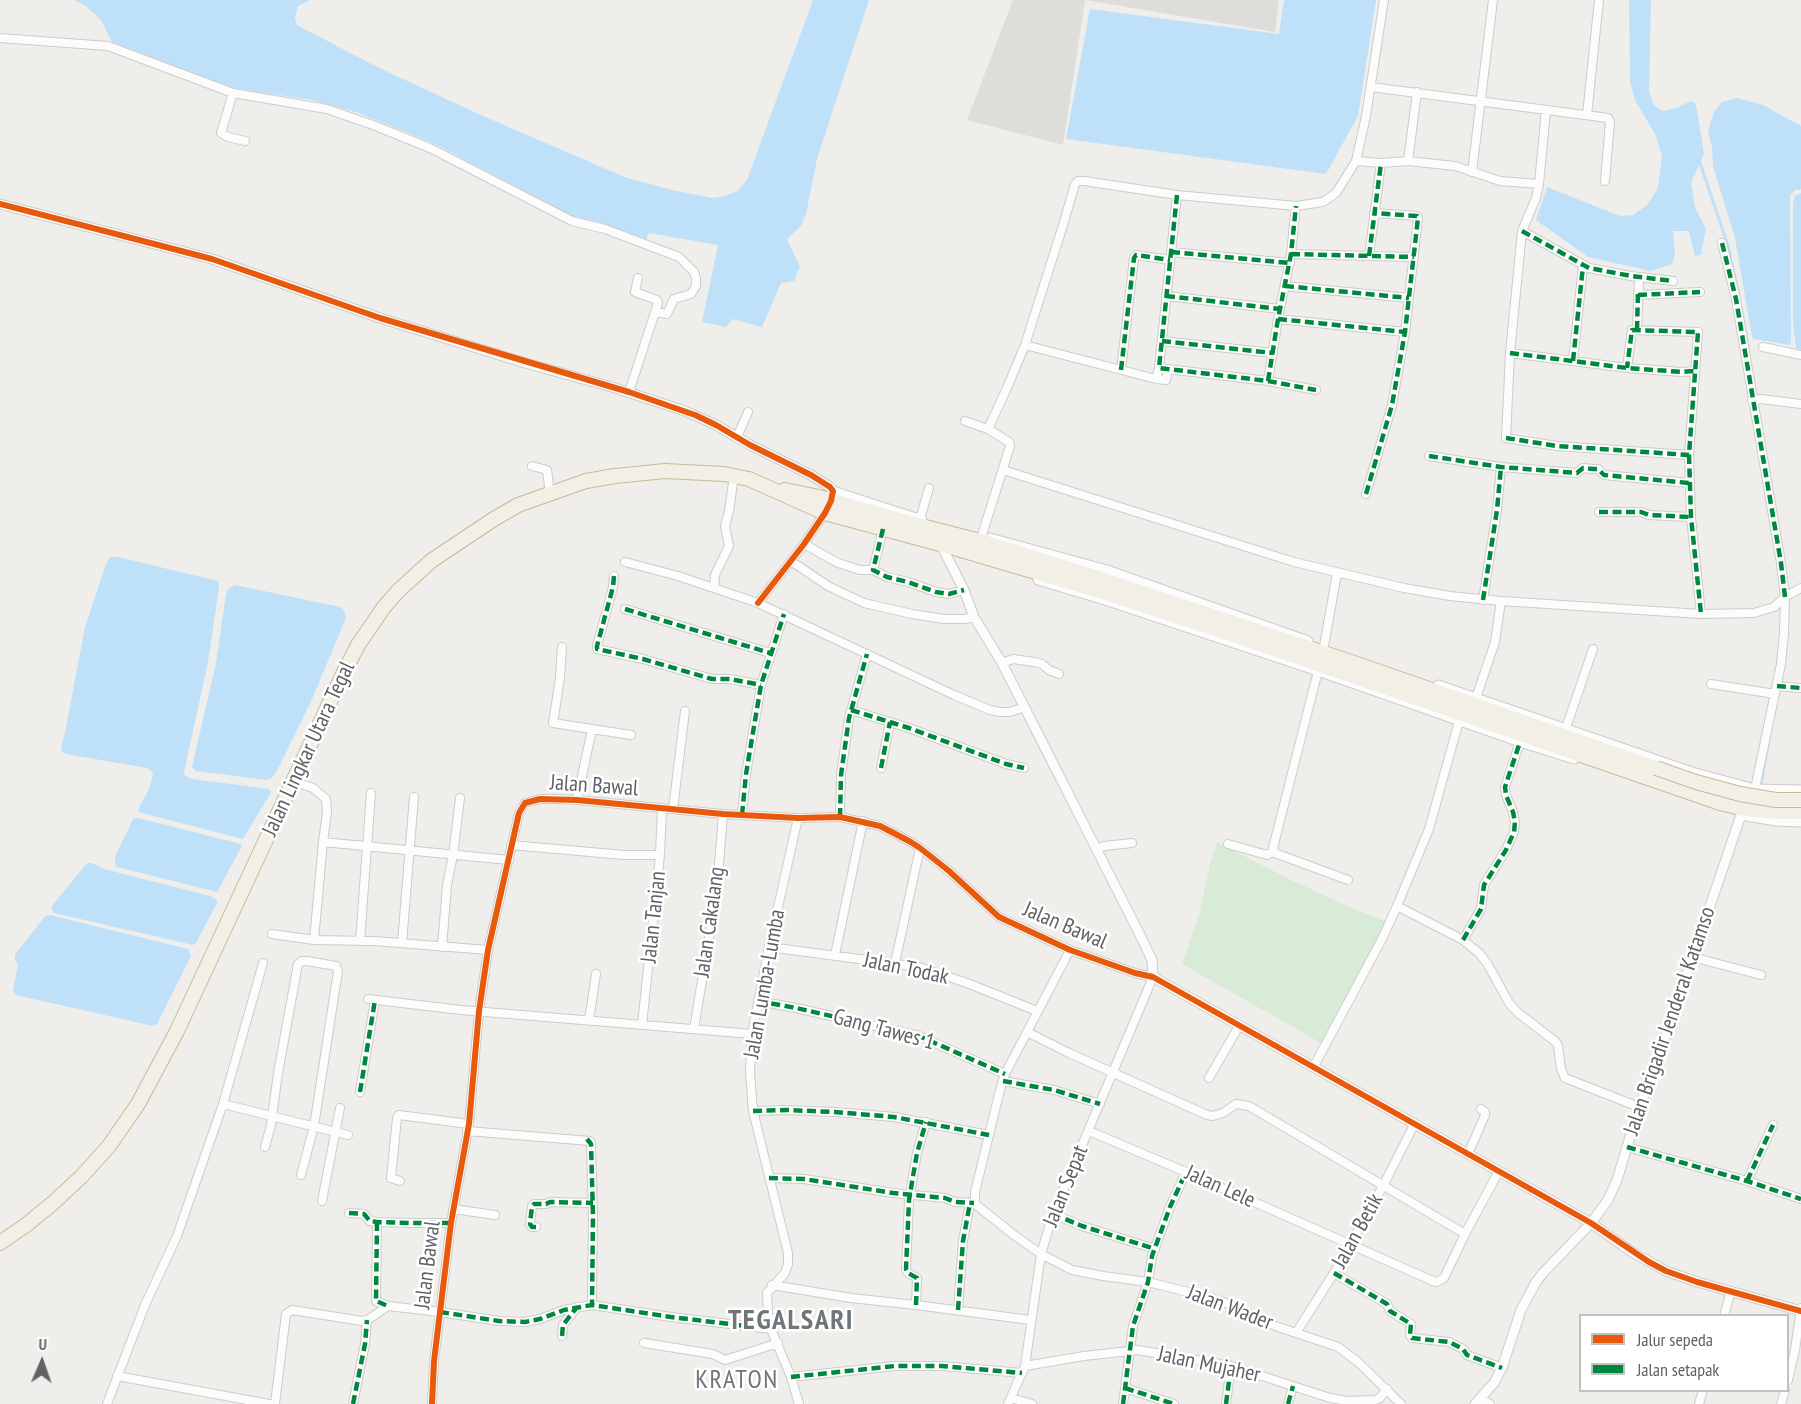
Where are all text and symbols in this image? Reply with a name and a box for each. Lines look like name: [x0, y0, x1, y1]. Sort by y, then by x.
street label: Jalan Lingkar Utara Tegal: [257, 658, 361, 840]
street label: Jalan Bawal: [549, 770, 639, 802]
street label: Jalan Cakalang: [689, 865, 731, 979]
street label: Jalan Tanjan: [636, 870, 672, 964]
street label: Jalan Bawal: [1019, 897, 1111, 955]
street label: Jalan Brigadir Jenderal Katamso: [1619, 904, 1721, 1138]
street label: Jalan Lumba-Lumba: [739, 907, 791, 1061]
street label: Jalan Todak: [861, 947, 951, 991]
street label: Gang Tawes 1: [830, 1004, 938, 1056]
street label: Jalan Sepat: [1038, 1142, 1094, 1230]
street label: Jalan Lele: [1181, 1160, 1259, 1214]
street label: Jalan Betik: [1327, 1189, 1389, 1273]
street label: Jalan Bawal: [410, 1220, 446, 1310]
street label: Jalan Wader: [1183, 1280, 1277, 1336]
district label: TEGALSARI: [728, 1304, 854, 1338]
legend: [1579, 1314, 1789, 1392]
text: Jalur sepeda: [1637, 1328, 1713, 1351]
north arrow: [12, 1332, 72, 1392]
text: U: [38, 1334, 47, 1354]
street label: Jalan Mujaher: [1155, 1341, 1263, 1389]
text: Jalan setapak: [1637, 1358, 1719, 1381]
district label: KRATON: [695, 1365, 779, 1397]

